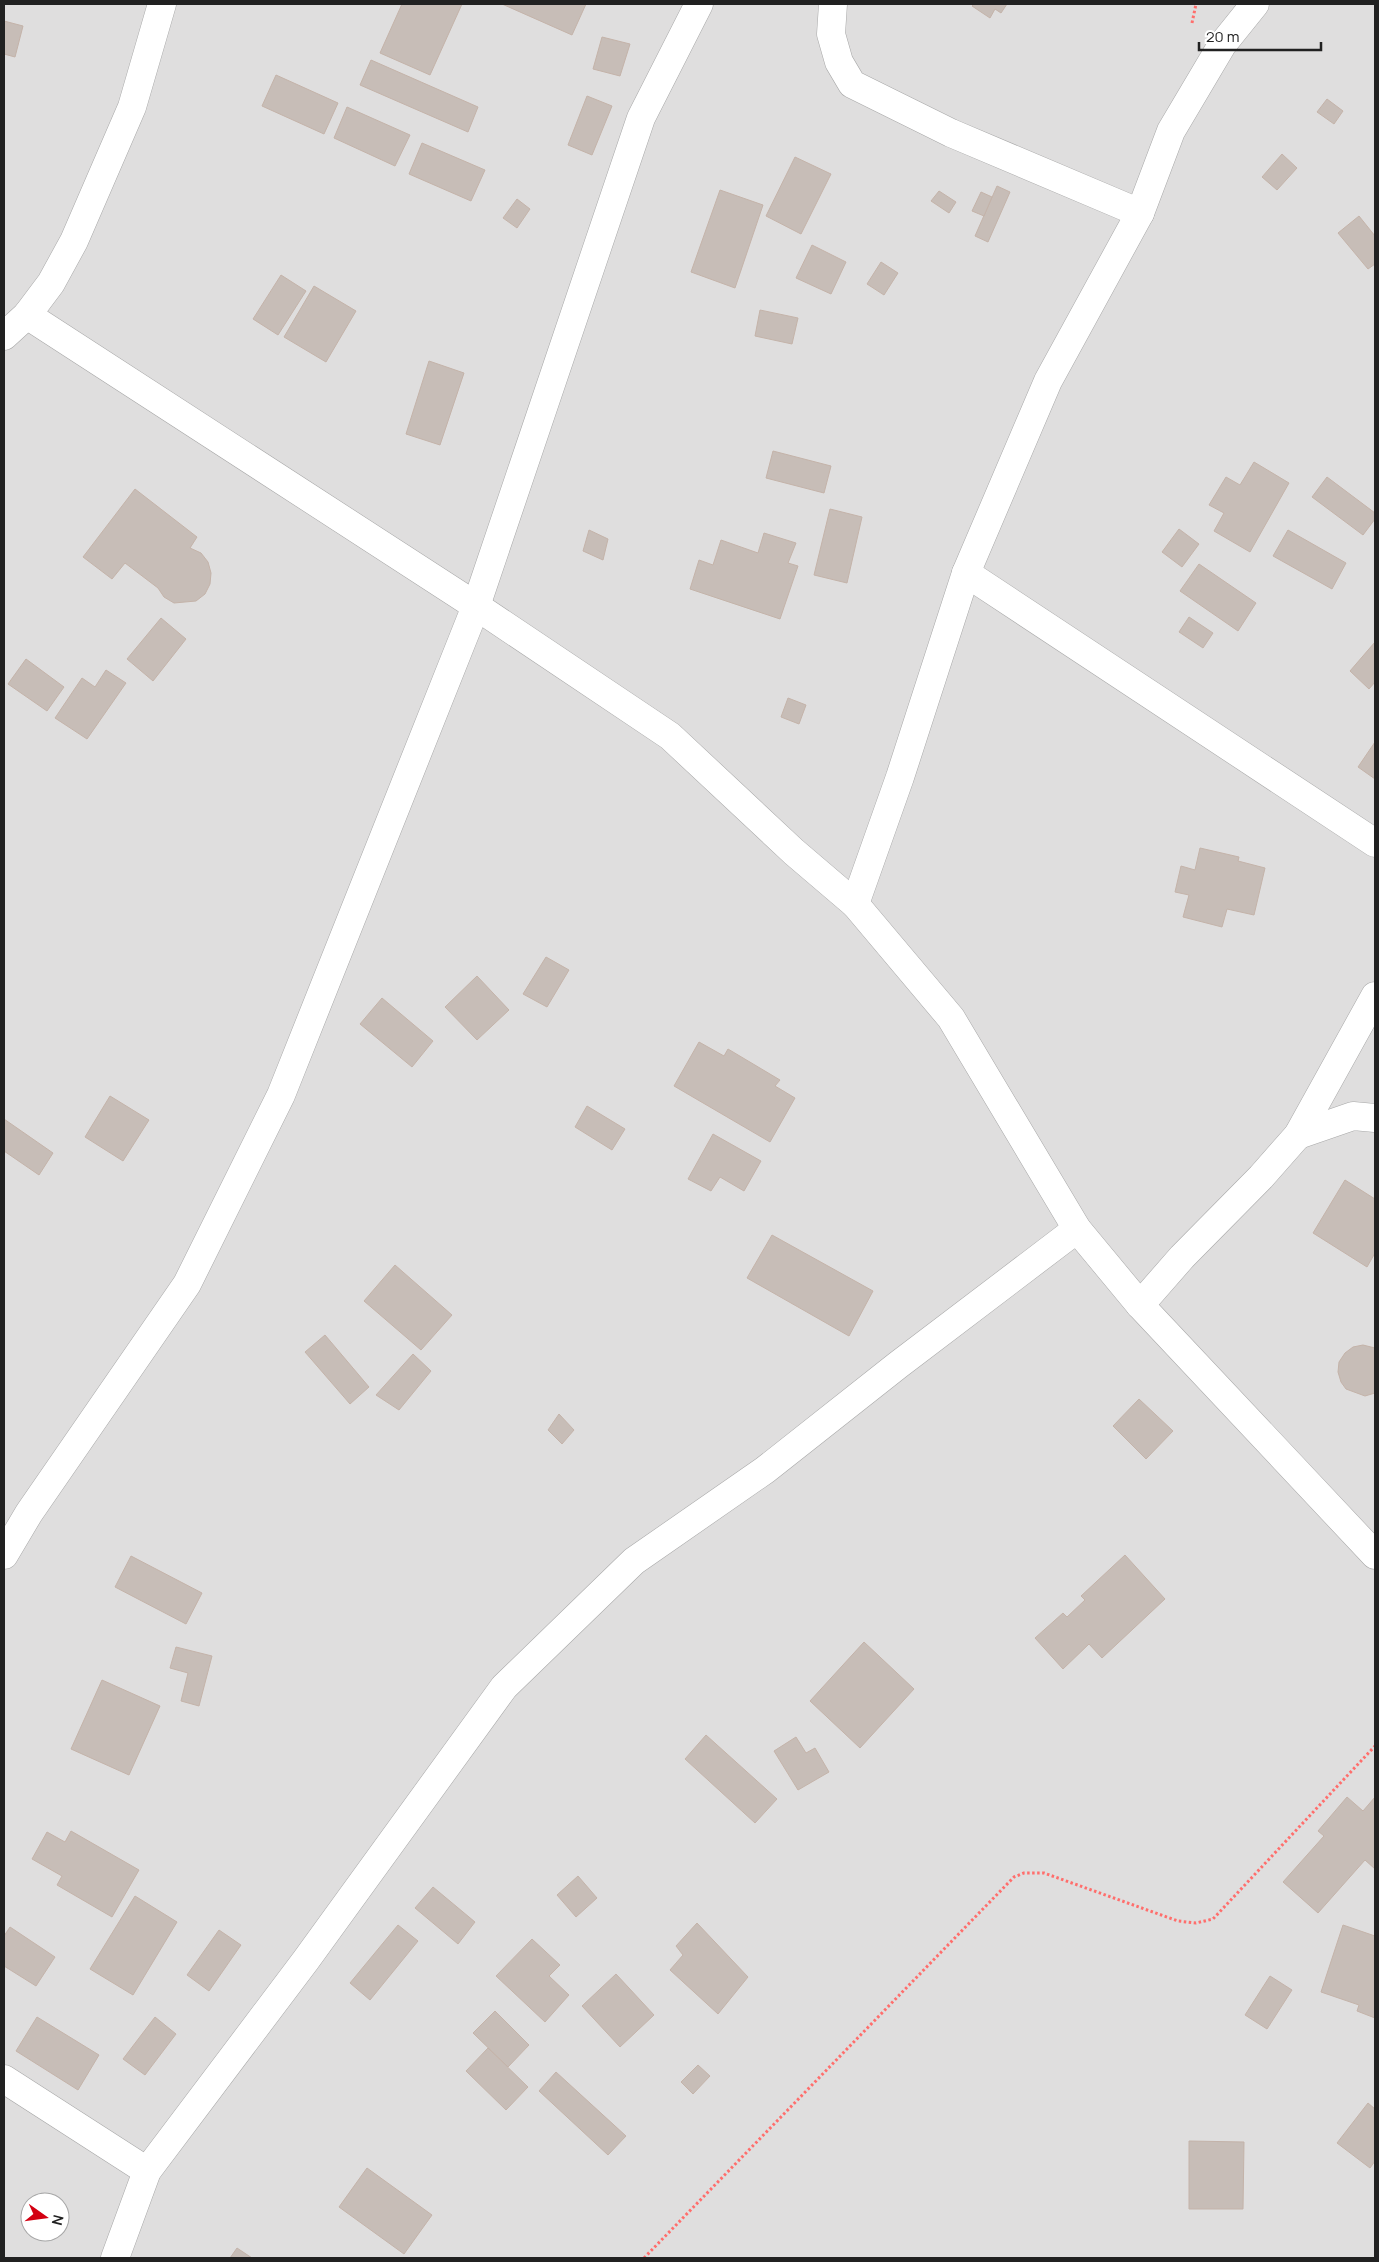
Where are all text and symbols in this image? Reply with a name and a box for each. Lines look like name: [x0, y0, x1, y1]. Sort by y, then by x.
scale bar: [1199, 20, 1322, 52]
text: 20 m: [1206, 26, 1239, 47]
north arrow: [20, 2192, 70, 2242]
text: N: [48, 2213, 69, 2227]

